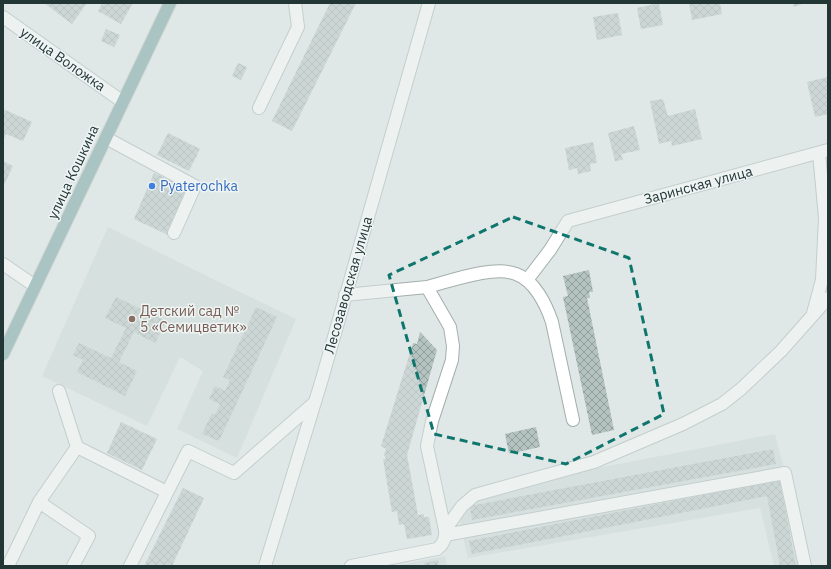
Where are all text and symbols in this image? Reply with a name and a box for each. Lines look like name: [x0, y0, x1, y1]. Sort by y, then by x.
street label: улица Воложка: [17, 23, 110, 95]
street label: улица Кошкина: [43, 122, 103, 222]
street label: Заринская улица: [642, 162, 755, 208]
place label: Pyaterochka: [160, 177, 239, 195]
marker: Pyaterochka: [147, 181, 157, 191]
street label: Лесозаводская улица: [320, 214, 376, 356]
place label: Детский сад № 5 «Семицветик»: [140, 302, 247, 336]
marker: Детский сад № 5 «Семицветик»: [127, 314, 137, 324]

